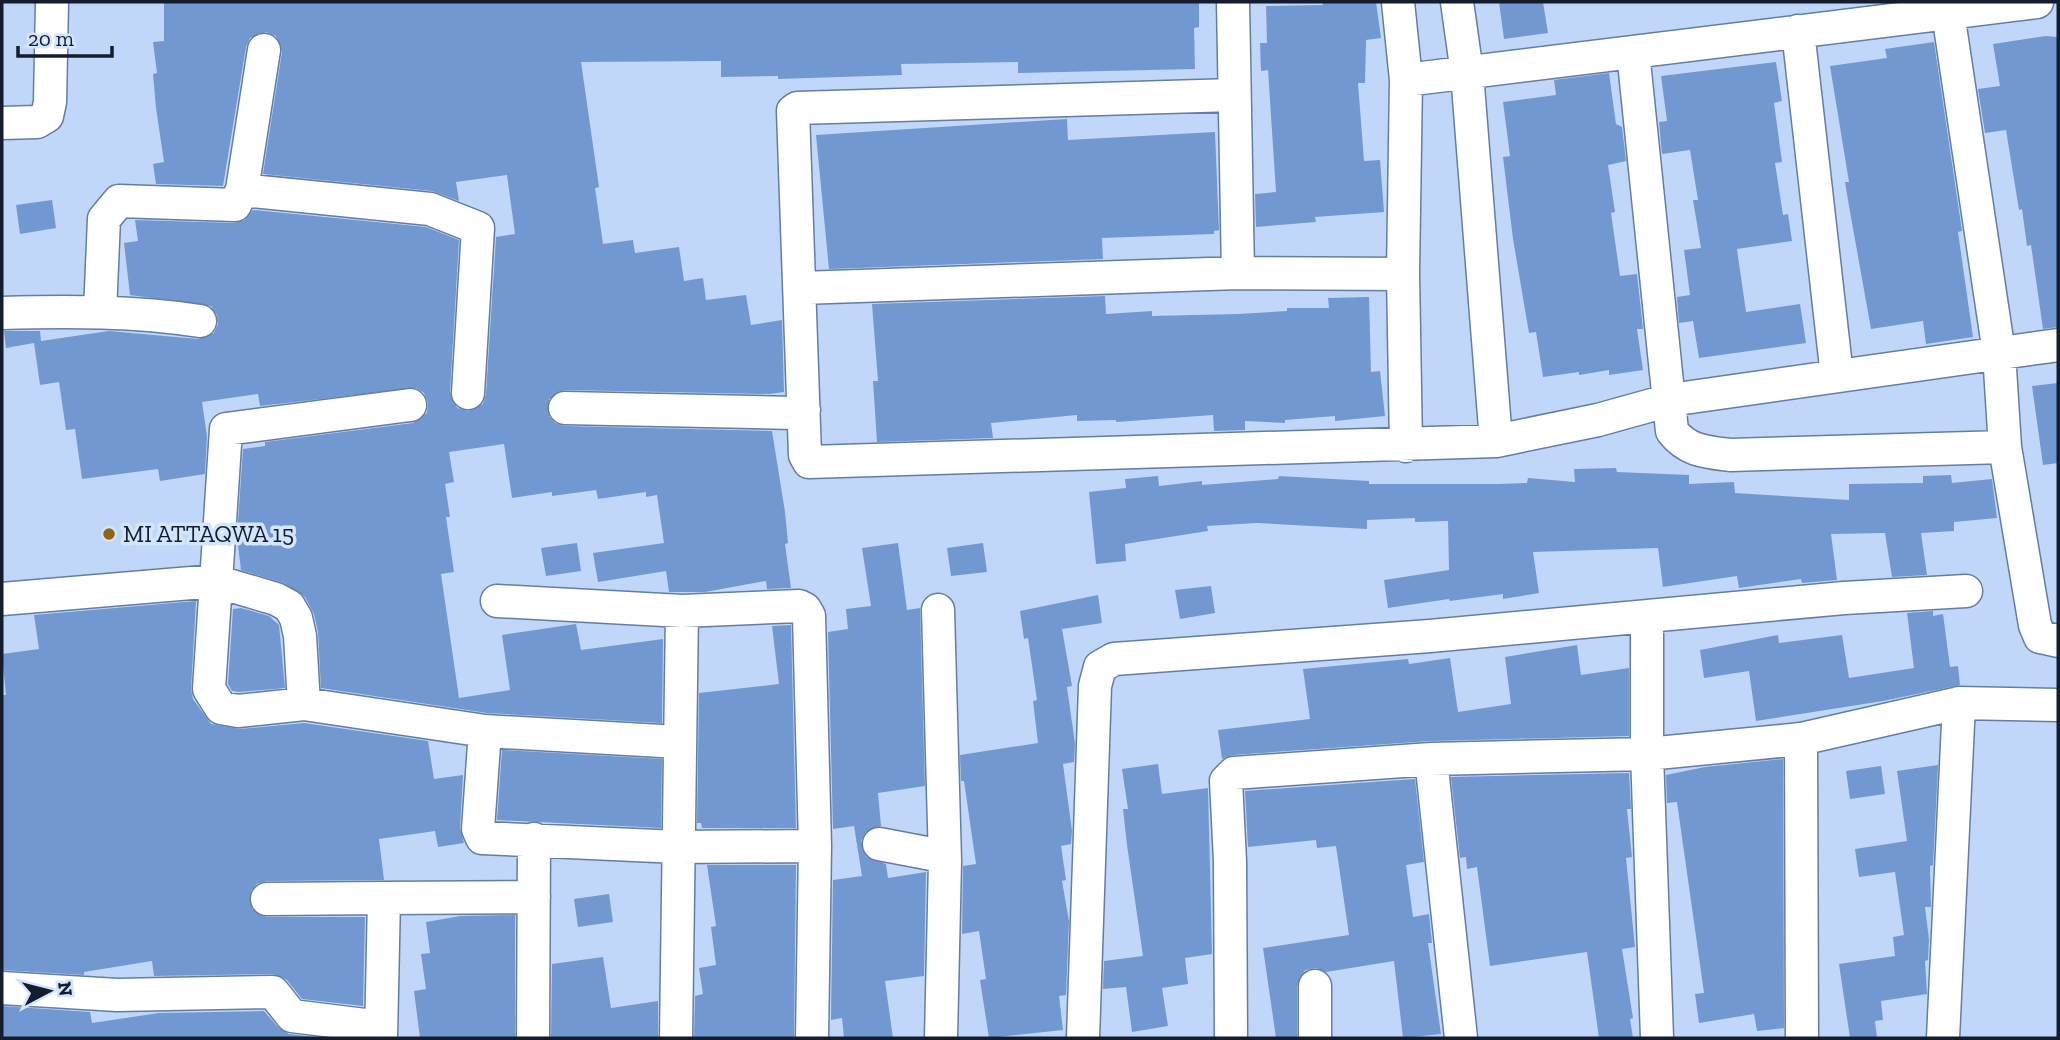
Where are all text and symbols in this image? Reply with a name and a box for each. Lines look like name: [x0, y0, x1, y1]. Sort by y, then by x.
scale bar: [18, 14, 112, 58]
text: 20 m: [28, 26, 74, 51]
place label: MI ATTAQWA 15: [123, 519, 294, 548]
marker: MI ATTAQWA 15: [101, 526, 117, 542]
north arrow: [14, 956, 84, 1026]
text: N: [53, 980, 78, 998]

